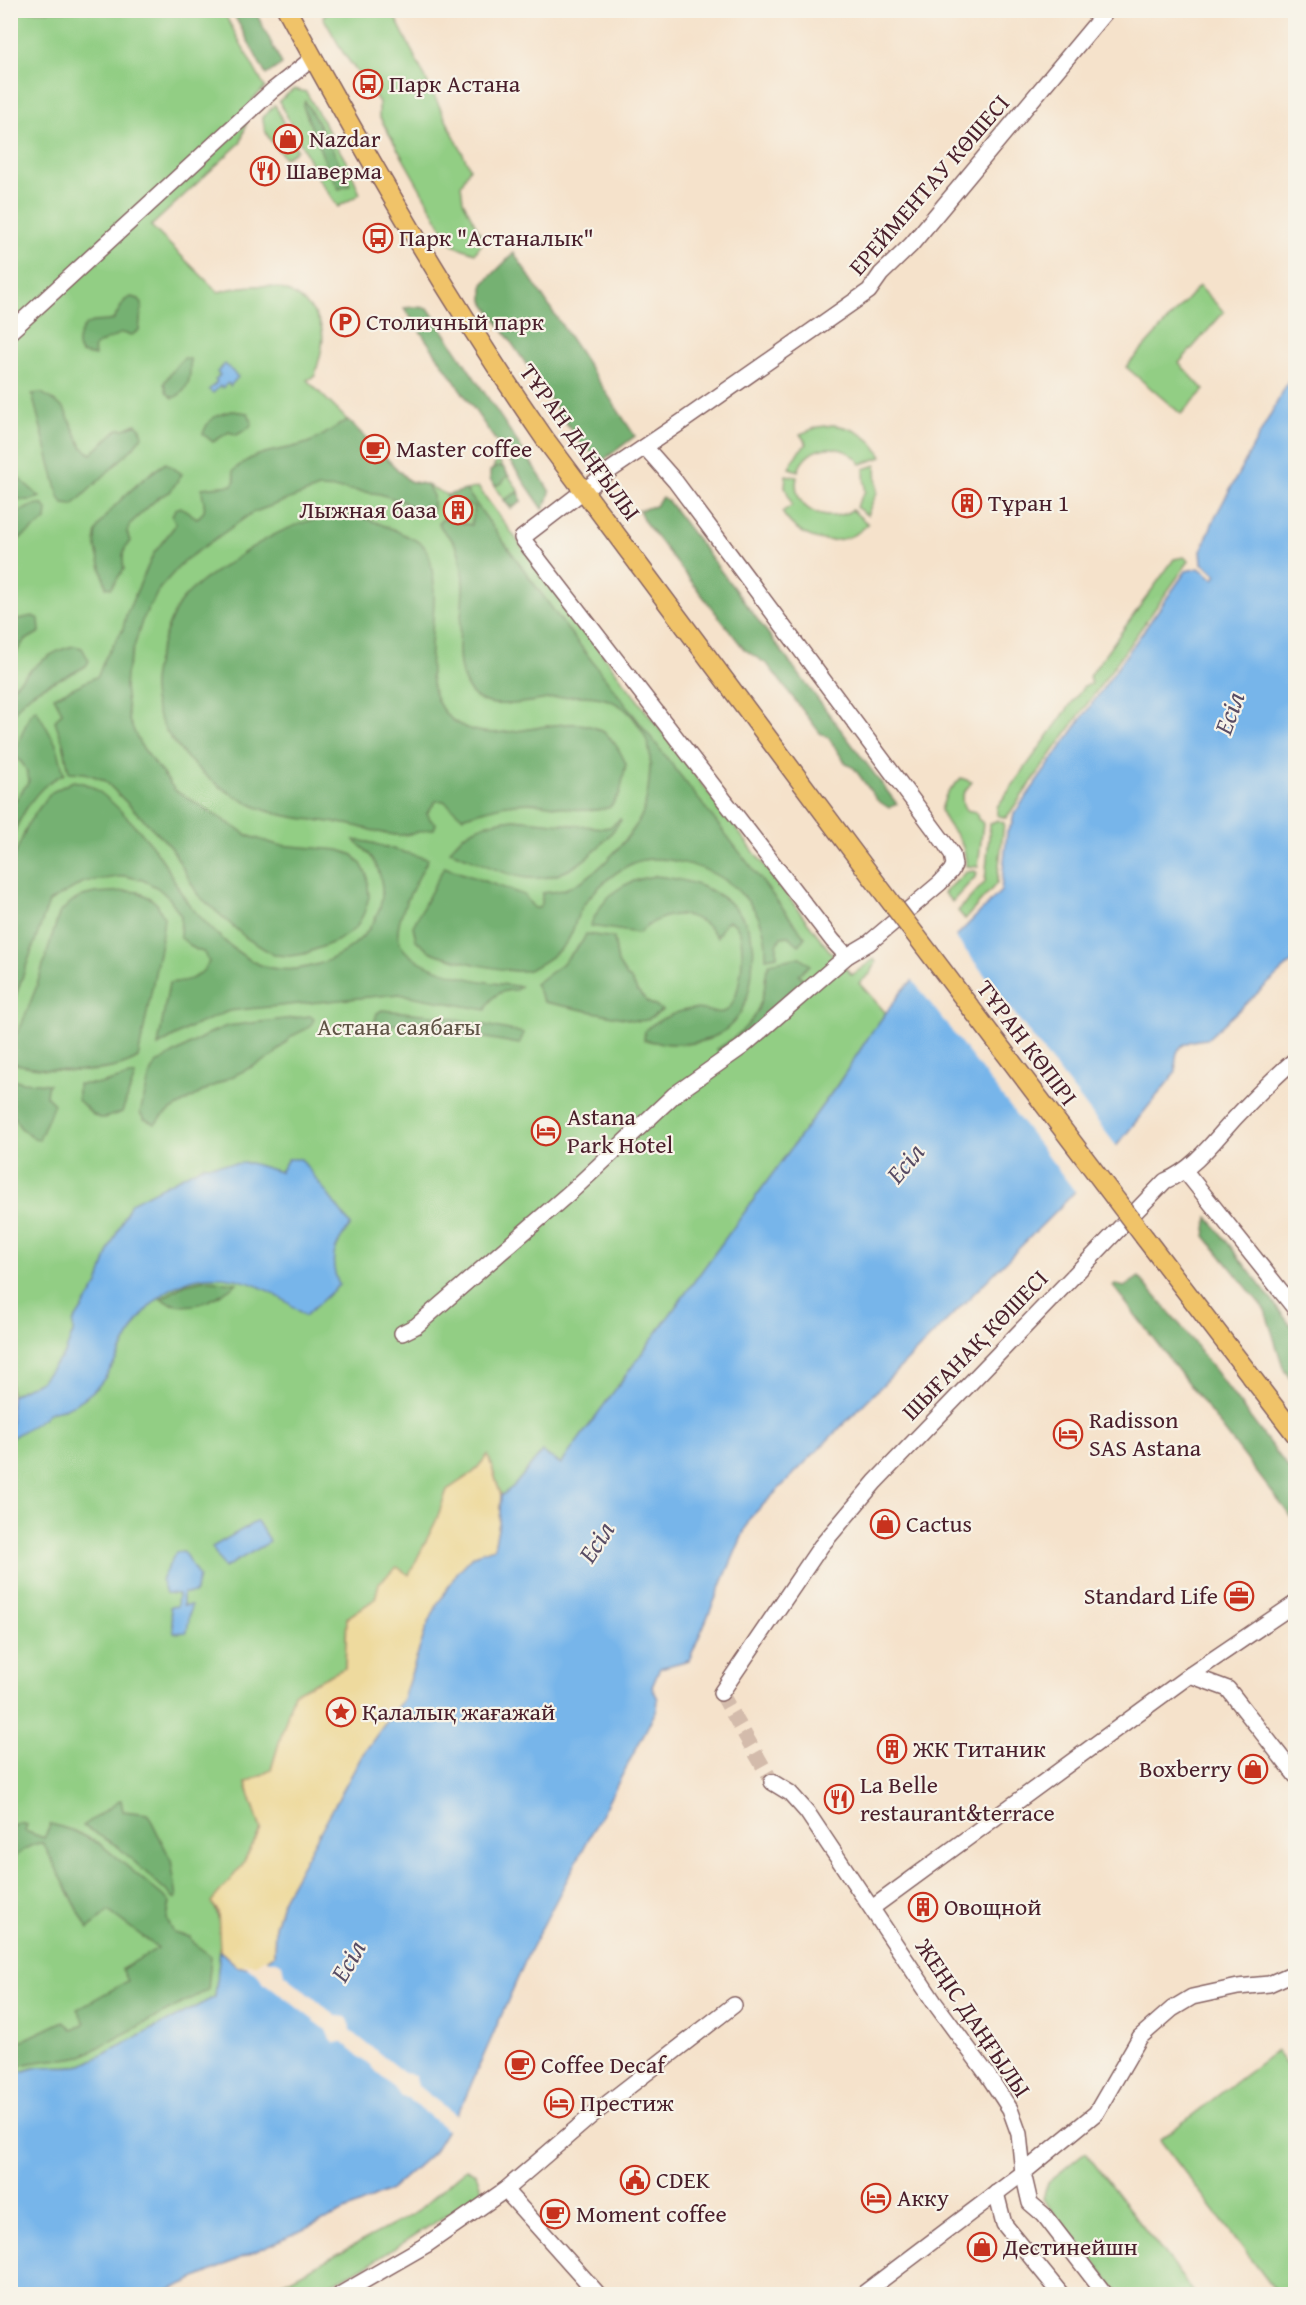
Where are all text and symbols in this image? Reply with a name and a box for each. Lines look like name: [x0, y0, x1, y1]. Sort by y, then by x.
place label: Парк Астана: [389, 66, 521, 101]
bus stop icon: Парк Астана: [352, 68, 384, 100]
street label: ЕРЕЙМЕНТАУ КӨШЕСІ: [840, 86, 1017, 283]
place label: Nazdar: [309, 121, 381, 156]
shop icon: Nazdar: [272, 123, 304, 155]
place label: Шаверма: [286, 153, 383, 188]
restaurant icon: Шаверма: [249, 155, 281, 187]
place label: Парк "Астаналык": [399, 220, 594, 255]
bus stop icon: Парк "Астаналык": [362, 222, 394, 254]
place label: Столичный парк: [366, 304, 544, 339]
parking icon: Столичный парк: [329, 306, 361, 338]
street label: ТҰРАН ДАҢҒЫЛЫ: [511, 356, 649, 527]
place label: Master coffee: [396, 431, 532, 466]
cafe icon: Master coffee: [359, 433, 391, 465]
place label: Тұран 1: [988, 485, 1069, 520]
building icon: Тұран 1: [951, 487, 983, 519]
place label: Лыжная база: [299, 492, 438, 527]
building icon: Лыжная база: [442, 494, 474, 526]
water label: Есіл: [1203, 685, 1254, 741]
street label: ТҰРАН КӨПІРІ: [969, 973, 1086, 1113]
park label: Астана саябағы: [317, 1009, 481, 1044]
place label: Astana Park Hotel: [567, 1099, 674, 1162]
hotel icon: Astana Park Hotel: [530, 1115, 562, 1147]
water label: Есіл: [875, 1133, 934, 1192]
street label: ШЫҒАНАҚ КӨШЕСІ: [893, 1261, 1056, 1428]
place label: Radisson SAS Astana: [1089, 1402, 1202, 1465]
hotel icon: Radisson SAS Astana: [1052, 1418, 1084, 1450]
place label: Cactus: [906, 1506, 972, 1541]
shop icon: Cactus: [869, 1508, 901, 1540]
water label: Есіл: [567, 1513, 624, 1571]
place label: Standard Life: [1084, 1578, 1218, 1613]
office icon: Standard Life: [1223, 1580, 1255, 1612]
place label: Қалалық жағажай: [362, 1694, 555, 1729]
place icon: Қалалық жағажай: [325, 1696, 357, 1728]
place label: ЖК Титаник: [912, 1731, 1046, 1766]
building icon: ЖК Титаник: [876, 1733, 908, 1765]
place label: Boxberry: [1139, 1751, 1232, 1786]
shop icon: Boxberry: [1237, 1753, 1269, 1785]
place label: La Belle restaurant&terrace: [860, 1767, 1055, 1830]
restaurant icon: La Belle restaurant&terrace: [823, 1783, 855, 1815]
place label: Овощной: [944, 1889, 1041, 1924]
building icon: Овощной: [907, 1891, 939, 1923]
street label: ЖЕҢІС ДАҢҒЫЛЫ: [907, 1930, 1040, 2104]
water label: Есіл: [319, 1932, 375, 1990]
place label: Coffee Decaf: [541, 2047, 667, 2082]
cafe icon: Coffee Decaf: [504, 2049, 536, 2081]
place label: Престиж: [580, 2085, 674, 2120]
hotel icon: Престиж: [543, 2087, 575, 2119]
place label: CDEK: [656, 2162, 711, 2197]
public building icon: CDEK: [619, 2164, 651, 2196]
place label: Акку: [897, 2180, 949, 2215]
hotel icon: Акку: [860, 2182, 892, 2214]
place label: Moment coffee: [576, 2196, 727, 2231]
cafe icon: Moment coffee: [539, 2198, 571, 2230]
place label: Дестинейшн: [1002, 2229, 1138, 2264]
shop icon: Дестинейшн: [966, 2231, 998, 2263]

